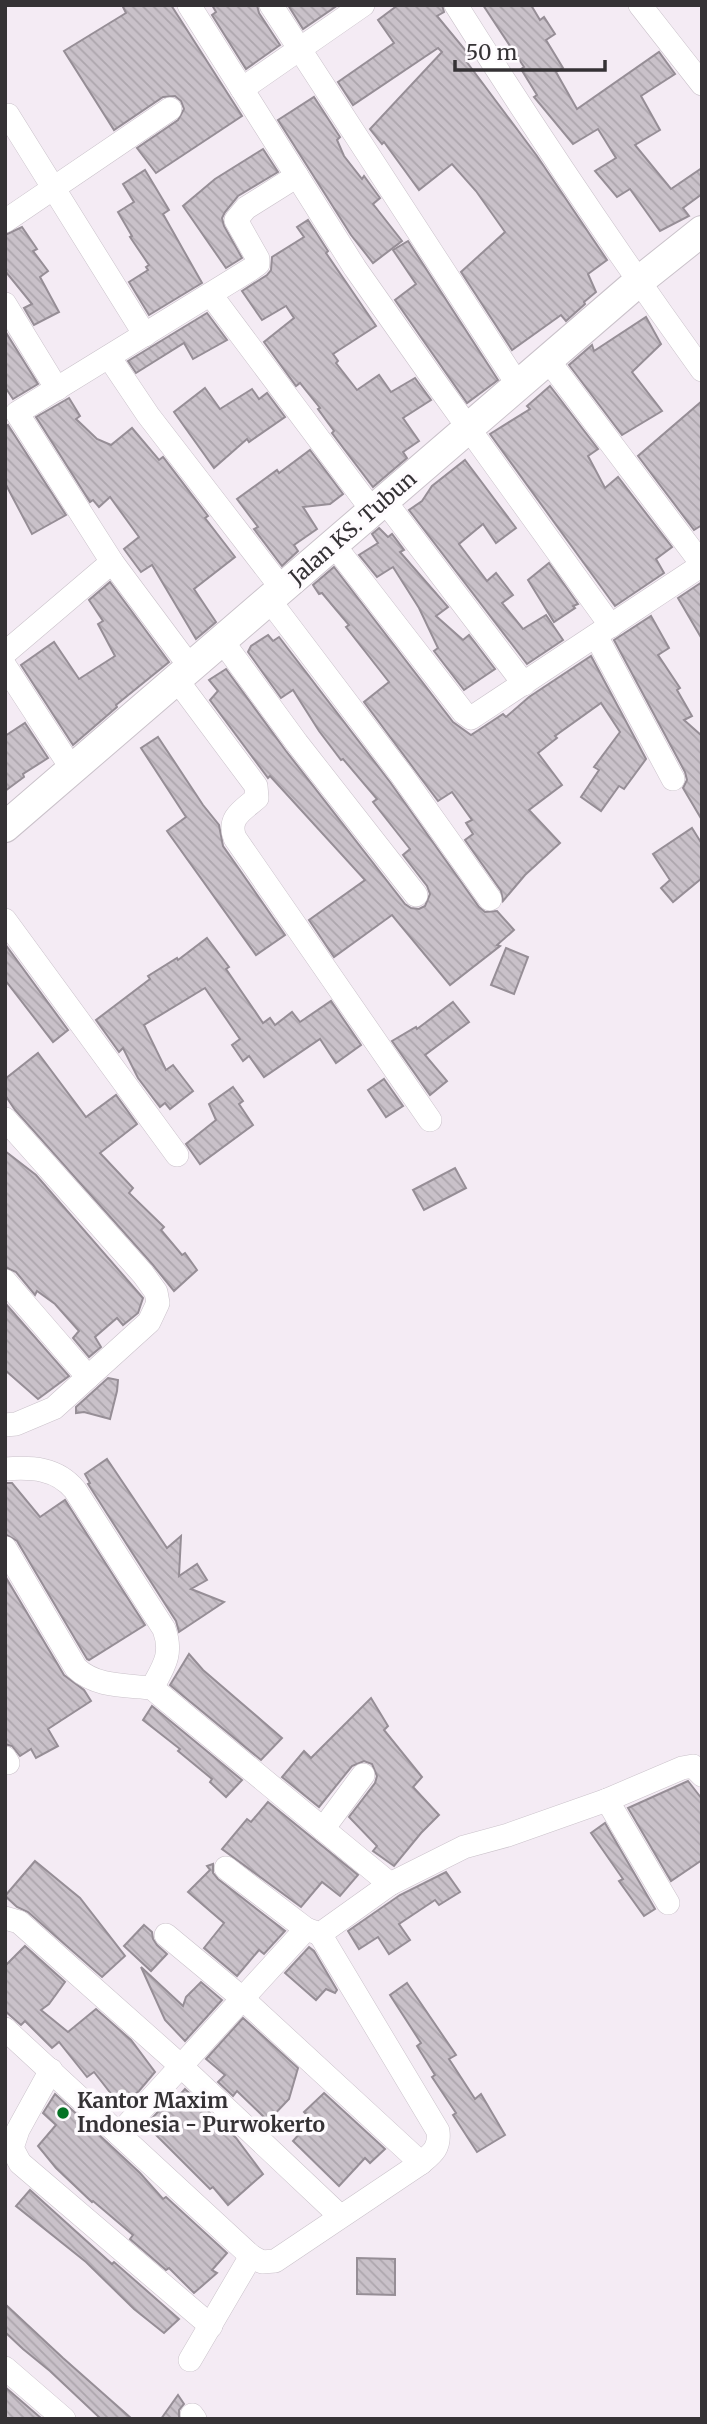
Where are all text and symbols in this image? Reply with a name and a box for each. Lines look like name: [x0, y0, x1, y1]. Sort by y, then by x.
scale bar: [455, 28, 606, 72]
text: 50 m: [466, 39, 517, 66]
street label: Jalan KS. Tubun: [283, 465, 422, 591]
place label: Kantor Maxim Indonesia - Purwokerto: [77, 2087, 325, 2138]
marker: Kantor Maxim Indonesia - Purwokerto: [55, 2105, 71, 2121]

